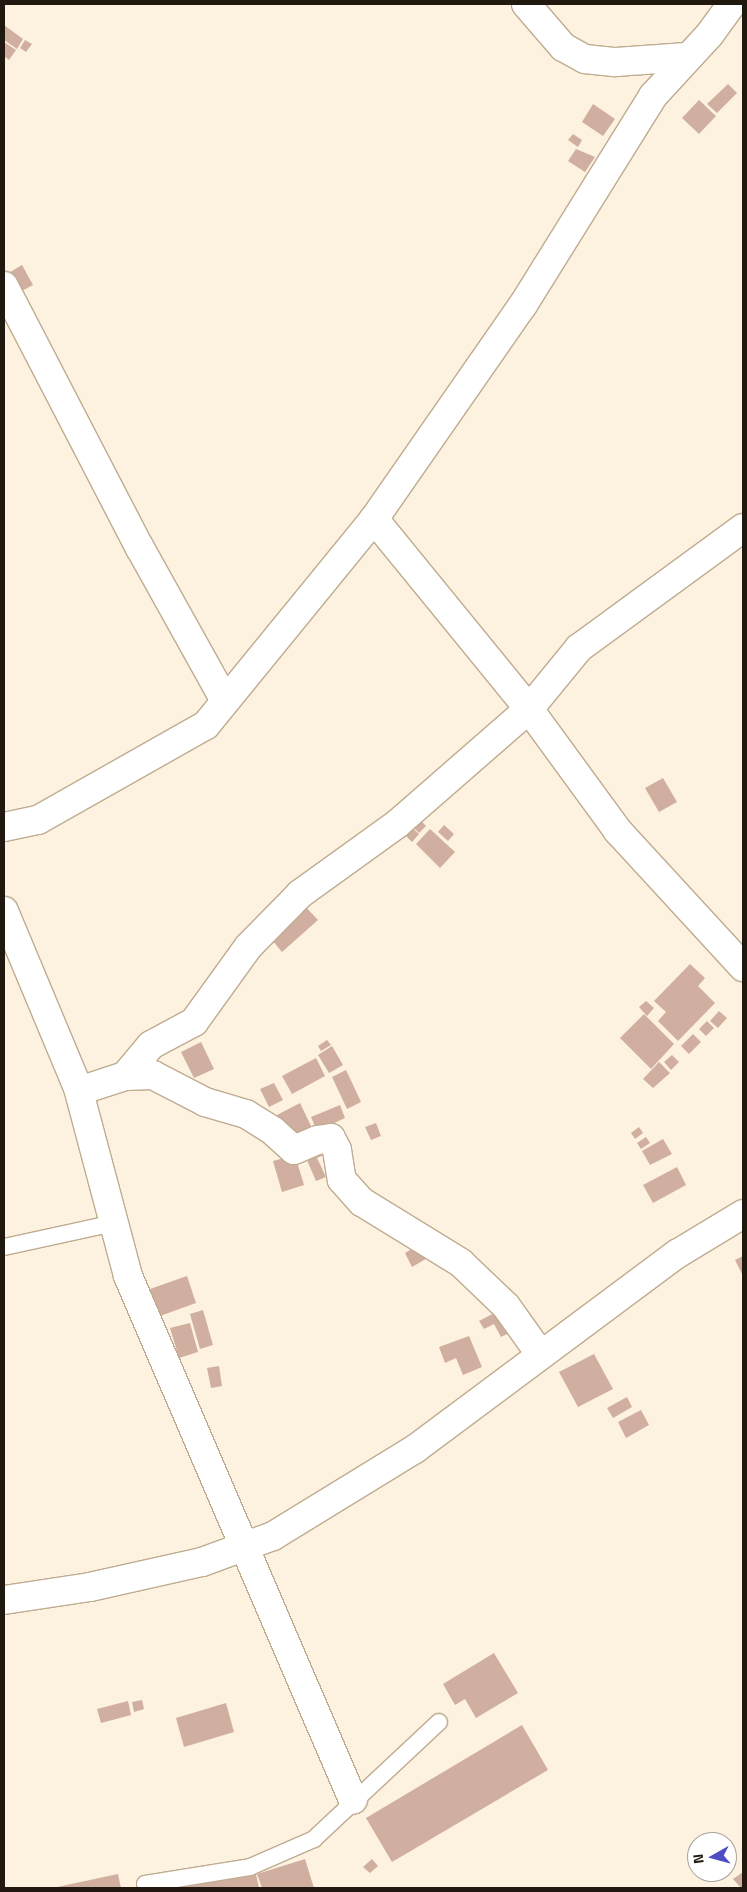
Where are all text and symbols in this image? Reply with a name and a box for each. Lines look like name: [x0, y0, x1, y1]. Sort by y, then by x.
north arrow: [687, 1832, 737, 1882]
text: N: [687, 1853, 709, 1865]

